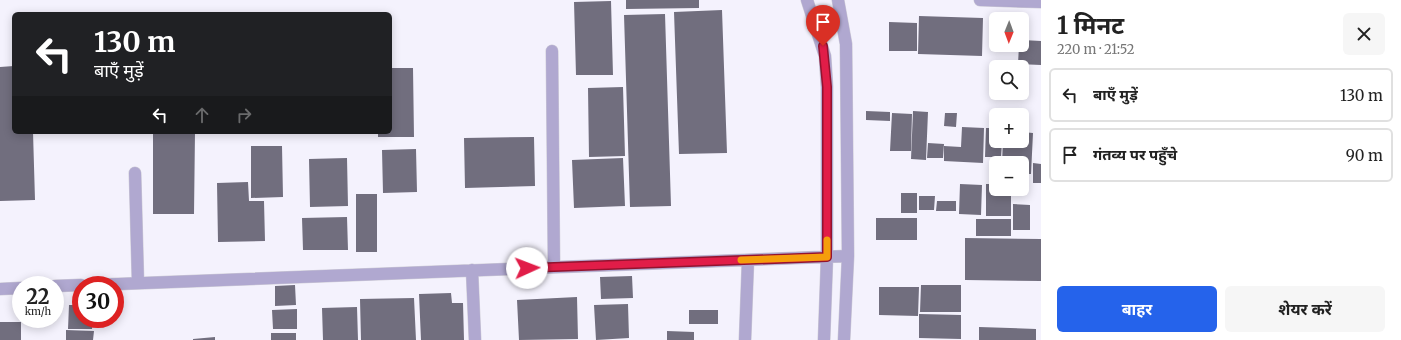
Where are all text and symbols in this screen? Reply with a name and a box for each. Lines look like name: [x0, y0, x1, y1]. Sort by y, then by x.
pin: [806, 5, 840, 46]
text: 1 मिनट: [1057, 10, 1124, 41]
icon: arrive: [812, 11, 834, 33]
north arrow: [989, 12, 1029, 52]
map controls: [989, 12, 1029, 196]
button: close: [1343, 13, 1385, 55]
text: 130 m: [94, 24, 176, 60]
icon: left: [28, 28, 80, 80]
text: 220 m · 21:52: [1057, 41, 1134, 58]
text: बाएँ मुड़ें: [94, 59, 144, 82]
button: search: [989, 60, 1029, 100]
icon: left: [1059, 84, 1081, 106]
text: बाएँ मुड़ें: [1093, 85, 1138, 104]
text: 130 m: [1340, 86, 1383, 105]
icon: left: [149, 104, 171, 126]
icon: ahead: [191, 104, 213, 126]
icon: right: [233, 104, 255, 126]
button: +: [989, 108, 1029, 148]
icon: arrive: [1059, 144, 1081, 166]
text: गंतव्य पर पहुँचे: [1093, 145, 1177, 164]
text: 90 m: [1346, 146, 1383, 165]
button: −: [989, 156, 1029, 196]
position arrow: [506, 247, 548, 289]
speed limit sign: 30: [72, 276, 124, 328]
text: 22: [26, 284, 50, 309]
button: बाहर: [1057, 286, 1217, 332]
button: शेयर करें: [1225, 286, 1385, 332]
text: km/h: [25, 305, 51, 318]

